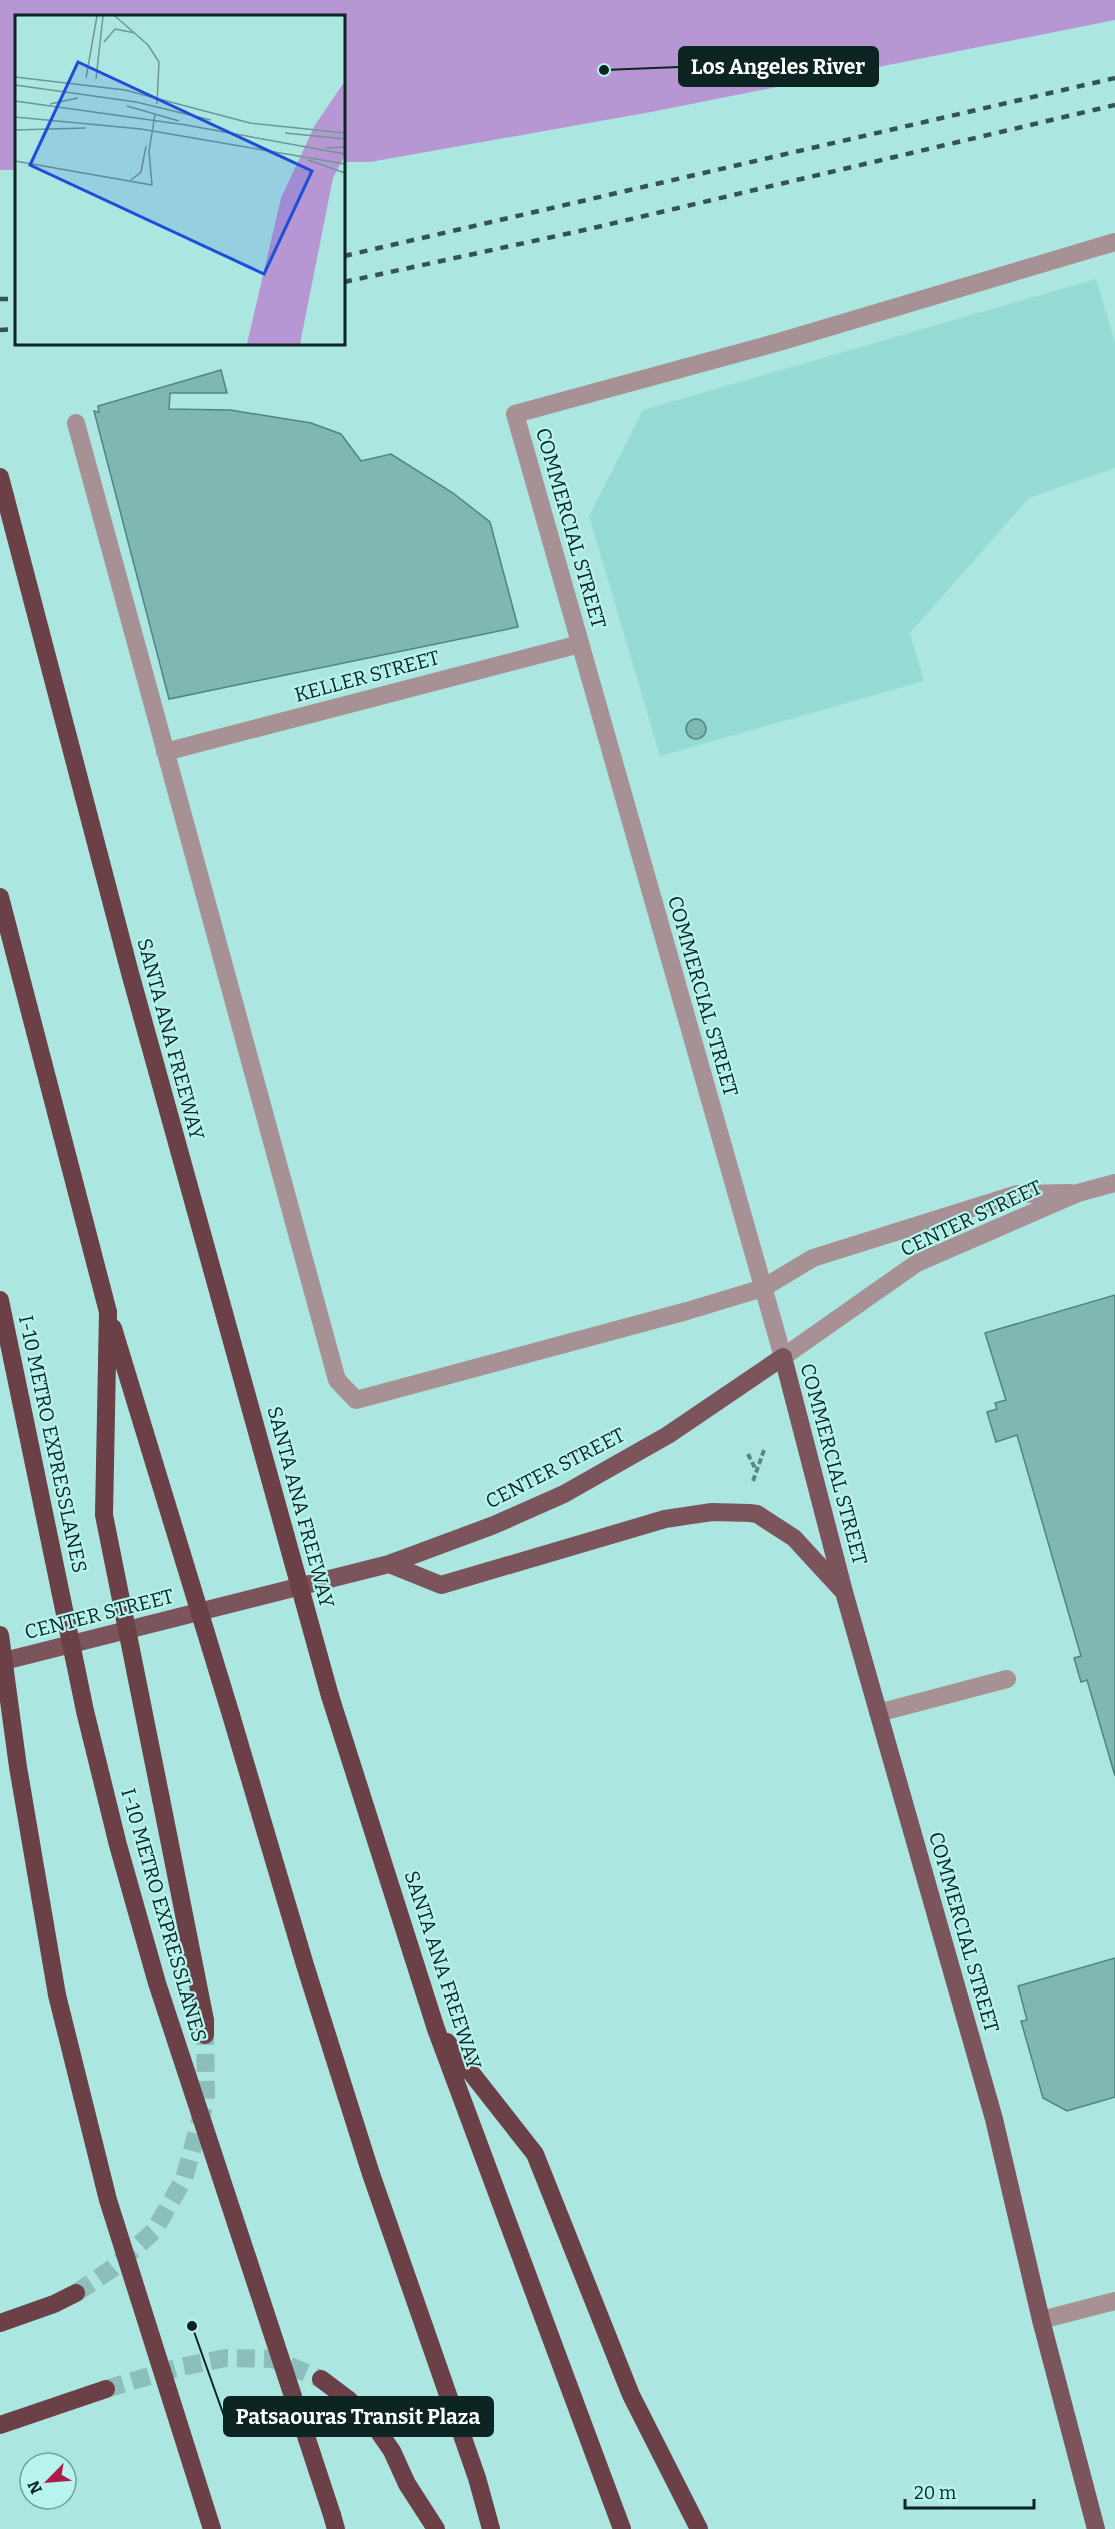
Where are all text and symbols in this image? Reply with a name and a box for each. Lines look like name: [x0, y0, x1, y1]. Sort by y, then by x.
inset map: [15, 15, 345, 345]
callout: Los Angeles River: [679, 47, 878, 86]
text: Los Angeles River: [691, 54, 865, 80]
street label: COMMERCIAL STREET: [531, 425, 611, 631]
street label: KELLER STREET: [292, 645, 442, 707]
street label: COMMERCIAL STREET: [663, 893, 743, 1099]
street label: SANTA ANA FREEWAY: [133, 936, 210, 1143]
street label: CENTER STREET: [897, 1175, 1046, 1261]
street label: I-10 METRO EXPRESSLANES: [14, 1313, 92, 1575]
street label: COMMERCIAL STREET: [796, 1361, 873, 1568]
street label: SANTA ANA FREEWAY: [263, 1404, 340, 1611]
street label: CENTER STREET: [481, 1422, 629, 1513]
street label: CENTER STREET: [22, 1584, 176, 1644]
street label: I-10 METRO EXPRESSLANES: [116, 1785, 212, 2045]
street label: COMMERCIAL STREET: [924, 1829, 1004, 2035]
street label: SANTA ANA FREEWAY: [400, 1868, 487, 2073]
callout: Patsaouras Transit Plaza: [224, 2397, 493, 2436]
text: Patsaouras Transit Plaza: [236, 2404, 480, 2430]
north arrow: [18, 2451, 78, 2511]
scale bar: [905, 2472, 1034, 2510]
text: N: [24, 2478, 46, 2497]
text: 20 m: [914, 2482, 956, 2504]

